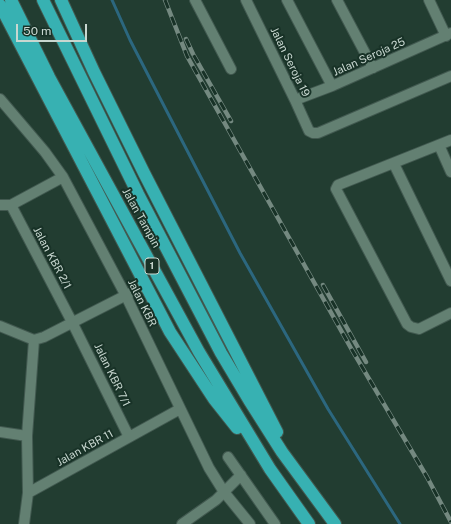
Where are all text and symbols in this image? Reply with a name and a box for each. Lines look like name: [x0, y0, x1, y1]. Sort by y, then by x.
scale bar: [18, 16, 89, 42]
text: 50 m: [23, 24, 51, 38]
street label: Jalan Seroja 19: [267, 25, 313, 99]
street label: Jalan Seroja 25: [331, 35, 407, 79]
street label: Jalan Tampin: [119, 186, 163, 250]
street label: Jalan KBR 2/1: [30, 225, 74, 291]
road number: 1: [145, 258, 159, 274]
street label: Jalan KBR: [125, 277, 159, 329]
street label: Jalan KBR 7/1: [91, 341, 133, 409]
street label: Jalan KBR 11: [54, 427, 116, 469]

